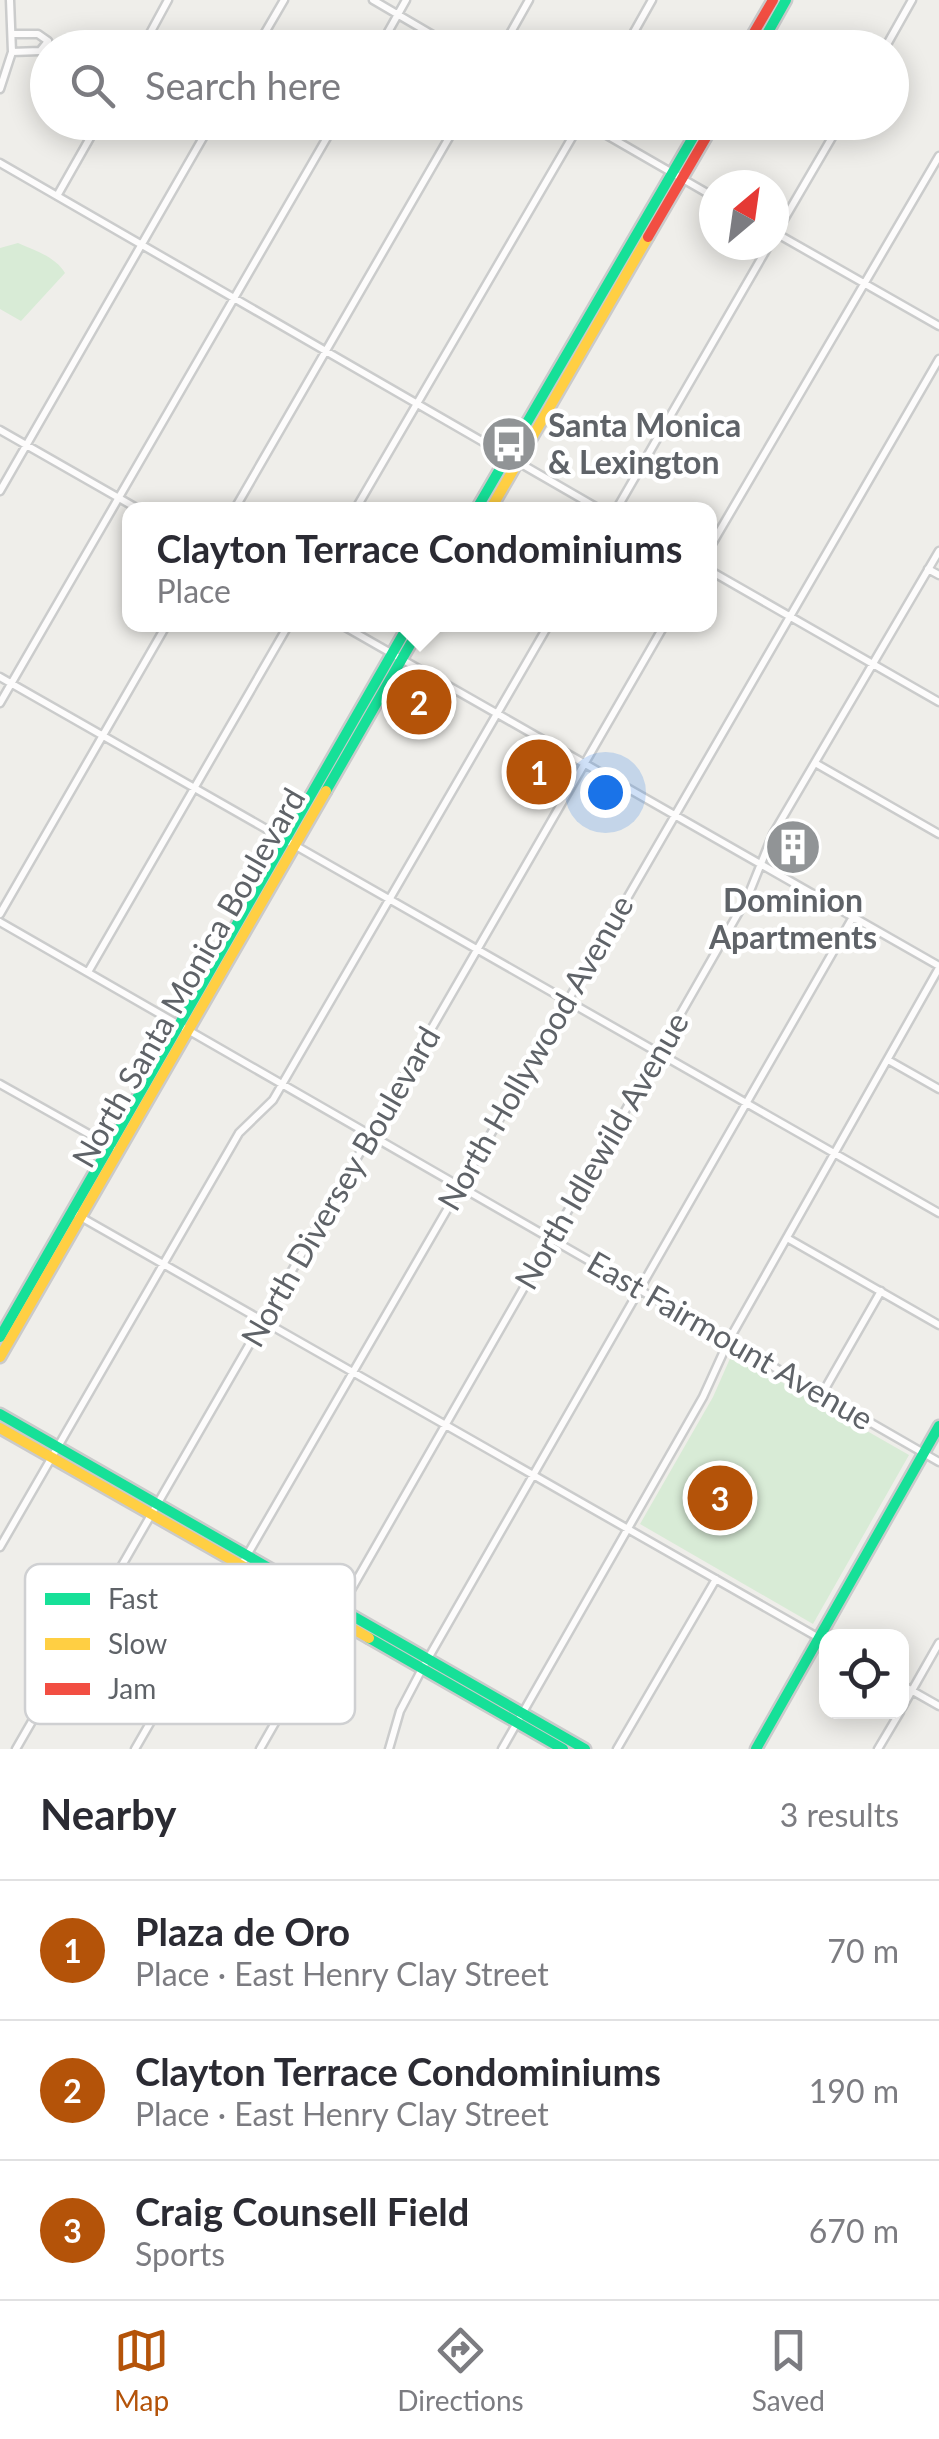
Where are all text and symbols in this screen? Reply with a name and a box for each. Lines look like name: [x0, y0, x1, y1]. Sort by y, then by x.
search box: [30, 30, 909, 140]
icon: search: [65, 58, 120, 113]
text: Search here: [145, 62, 341, 108]
north arrow: [699, 170, 789, 260]
place label: Santa Monica & Lexington: [548, 405, 741, 481]
bus stop icon: Santa Monica & Lexington: [479, 414, 539, 474]
popup: [122, 502, 717, 632]
text: Clayton Terrace Condominiums: [157, 525, 683, 571]
text: Place: [157, 571, 231, 610]
pin: 2: [386, 664, 452, 740]
pin: 1: [506, 734, 572, 810]
your location: [580, 767, 631, 818]
street label: North Santa Monica Boulevard: [63, 781, 312, 1174]
building icon: Dominion Apartments: [763, 817, 823, 877]
place label: Dominion Apartments: [708, 880, 877, 956]
street label: North Hollywood Avenue: [429, 888, 641, 1217]
street label: North Idlewild Avenue: [505, 1005, 696, 1296]
street label: North Diversey Boulevard: [232, 1019, 447, 1353]
street label: East Fairmount Avenue: [581, 1242, 880, 1437]
pin: 3: [688, 1460, 752, 1536]
legend: [25, 1564, 355, 1724]
text: Fast: [108, 1581, 158, 1615]
text: Slow: [108, 1626, 167, 1660]
map controls: [819, 1629, 909, 1719]
button: locate: [819, 1629, 909, 1719]
text: Jam: [108, 1671, 156, 1705]
text: Nearby: [40, 1789, 177, 1839]
text: 3 results: [780, 1795, 899, 1834]
text: Plaza de Oro: [135, 1908, 350, 1954]
text: 1: [63, 1931, 82, 1970]
text: 70 m: [827, 1931, 899, 1970]
text: Place · East Henry Clay Street: [135, 1954, 549, 1993]
text: Clayton Terrace Condominiums: [135, 2048, 661, 2094]
text: 2: [63, 2071, 82, 2110]
text: 190 m: [809, 2071, 899, 2110]
text: Place · East Henry Clay Street: [135, 2094, 549, 2133]
text: Craig Counsell Field: [135, 2188, 469, 2234]
text: 3: [63, 2211, 82, 2250]
text: 670 m: [809, 2211, 899, 2250]
text: Sports: [135, 2234, 225, 2273]
tab: Map: [114, 2323, 169, 2417]
tab: Directions: [397, 2323, 524, 2417]
tab: Saved: [752, 2323, 825, 2417]

